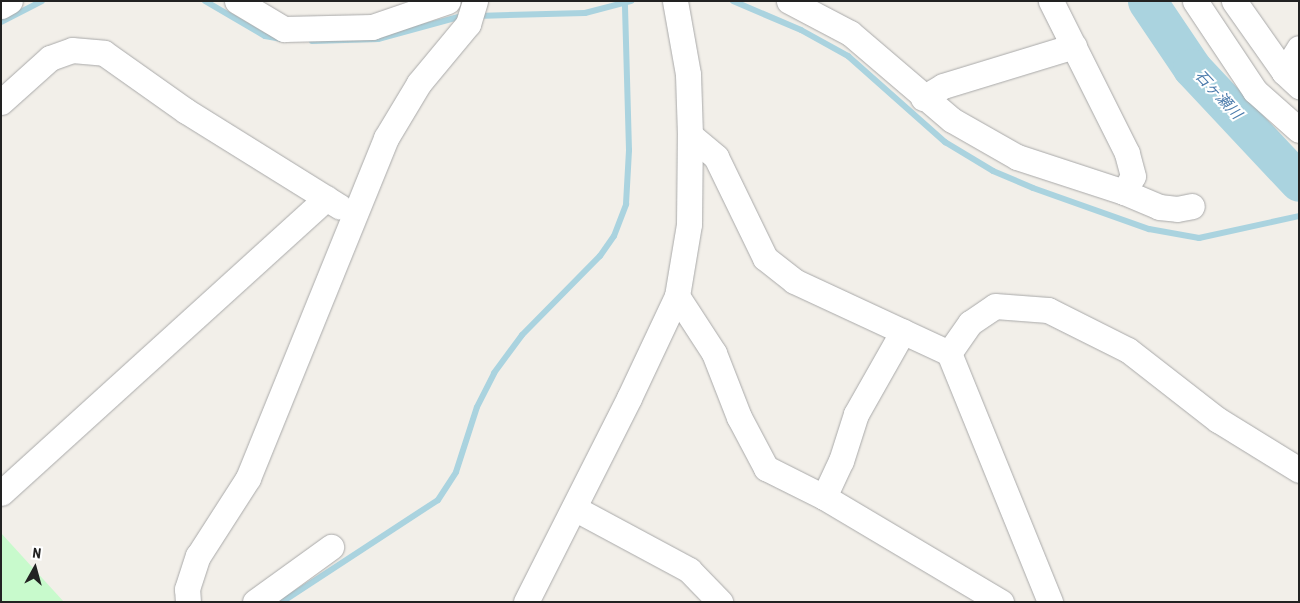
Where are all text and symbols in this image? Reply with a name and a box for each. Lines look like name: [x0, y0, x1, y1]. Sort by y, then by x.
water label: 石ヶ瀬川: [1191, 67, 1245, 123]
north arrow: [10, 543, 60, 593]
text: N: [32, 545, 42, 562]

